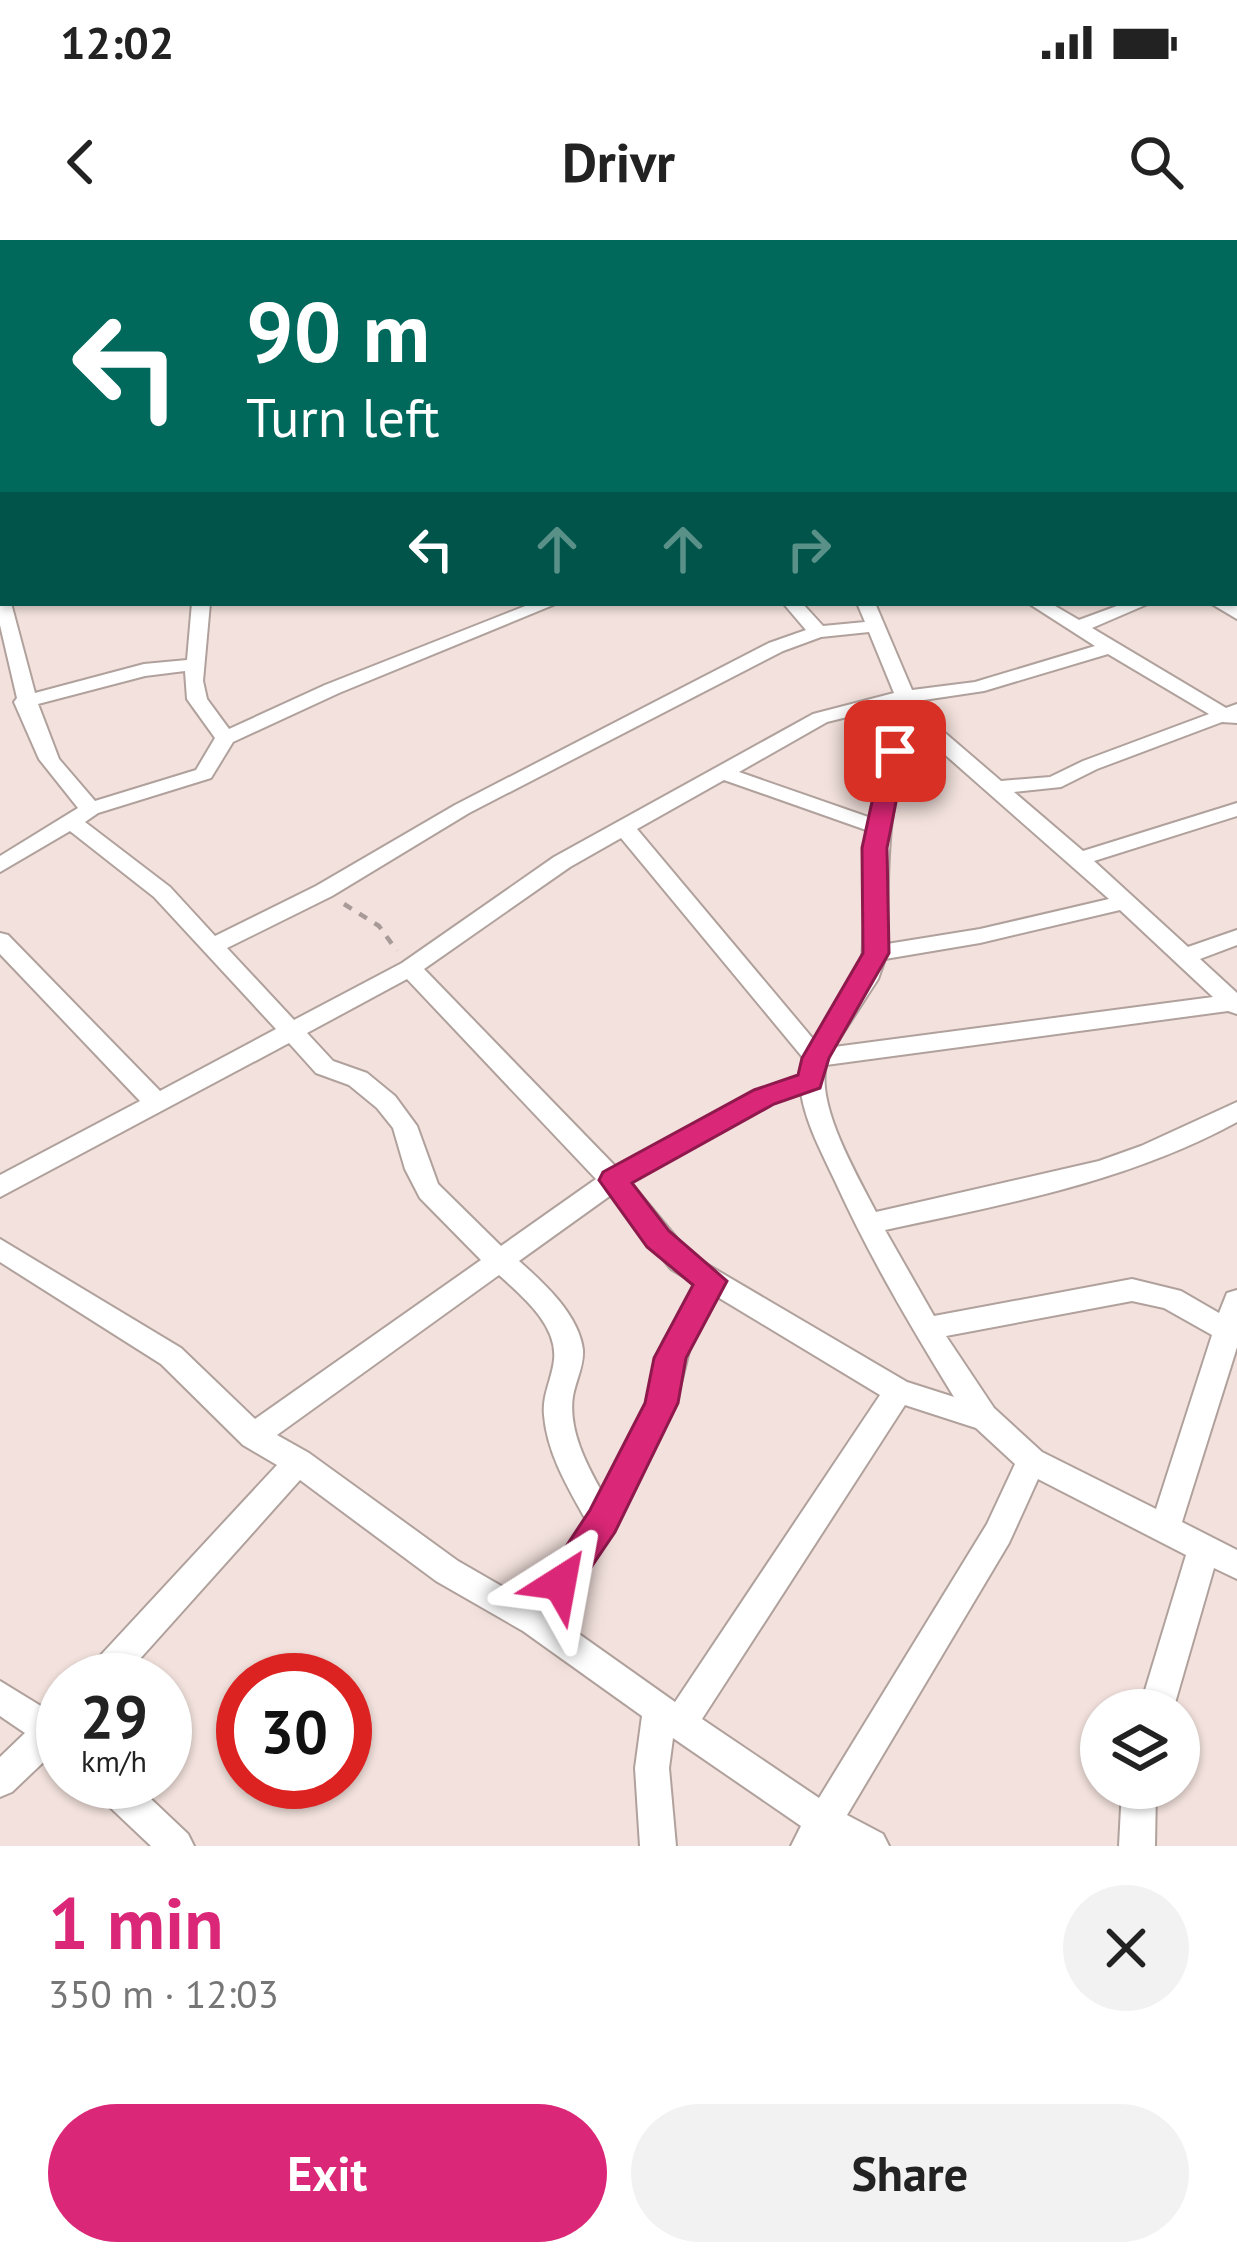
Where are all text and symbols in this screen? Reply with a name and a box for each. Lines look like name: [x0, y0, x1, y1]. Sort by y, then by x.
text: 12:02: [60, 13, 174, 71]
text: Drivr: [562, 127, 675, 197]
icon: back: [48, 129, 114, 195]
icon: search: [1123, 129, 1189, 195]
text: 90 m: [246, 276, 430, 385]
icon: left: [48, 288, 204, 444]
text: Turn left: [246, 382, 440, 452]
icon: left: [398, 516, 464, 582]
icon: ahead: [524, 516, 590, 582]
icon: ahead: [650, 516, 716, 582]
icon: right: [776, 516, 842, 582]
pin: [844, 700, 946, 802]
icon: arrive: [862, 718, 928, 784]
position arrow: [497, 1520, 623, 1646]
speed limit sign: 30: [216, 1653, 372, 1809]
text: 29: [80, 1677, 148, 1755]
map controls: [1080, 1689, 1200, 1809]
button: layers: [1080, 1689, 1200, 1809]
text: km/h: [81, 1741, 147, 1780]
text: 1 min: [48, 1876, 224, 1969]
button: close: [1063, 1885, 1189, 2011]
text: 350 m · 12:03: [48, 1968, 279, 2019]
button: Exit: [48, 2104, 607, 2242]
button: Share: [631, 2104, 1189, 2242]

